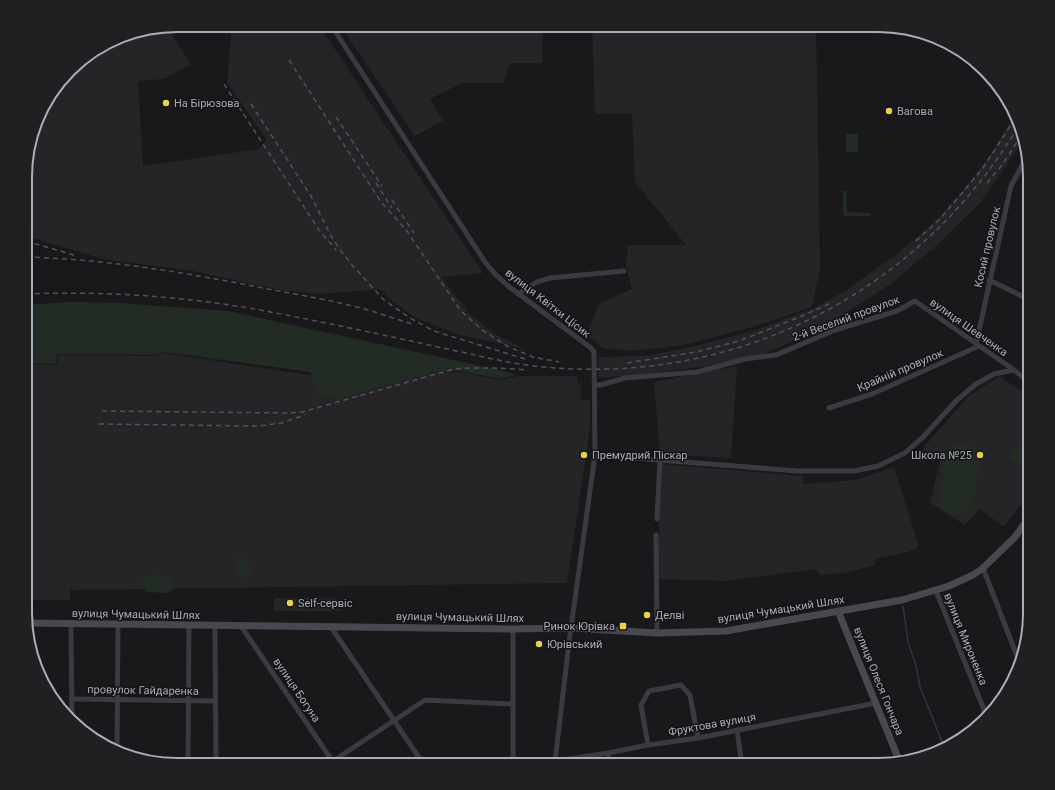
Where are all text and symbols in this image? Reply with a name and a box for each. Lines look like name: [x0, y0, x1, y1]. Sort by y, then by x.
place label: На Бірюзова: [174, 97, 239, 110]
marker: На Бірюзова: [161, 98, 171, 108]
place label: Вагова: [897, 105, 933, 118]
marker: Вагова: [884, 106, 894, 116]
street label: Косий провулок: [972, 205, 1003, 289]
street label: вулиця Квітки Цісик: [503, 266, 593, 341]
street label: 2-й Веселий провулок: [791, 293, 902, 344]
street label: вулиця Шевченка: [927, 296, 1010, 359]
street label: Крайній провулок: [855, 346, 945, 394]
place label: Премудрий Піскар: [592, 449, 688, 462]
place label: Школа №25: [911, 449, 972, 462]
marker: Премудрий Піскар: [579, 450, 589, 460]
marker: Школа №25: [975, 450, 985, 460]
street label: вулиця Мироненка: [941, 591, 990, 687]
street label: вулиця Чумацький Шлях: [717, 593, 846, 626]
place label: Self-сервіс: [298, 597, 353, 610]
marker: Self-сервіс: [285, 598, 295, 608]
street label: вулиця Чумацький Шлях: [72, 607, 201, 622]
place label: Делві: [655, 609, 684, 622]
street label: вулиця Чумацький Шлях: [396, 610, 525, 625]
marker: Делві: [642, 610, 652, 620]
place label: Ринок Юрівка: [544, 620, 615, 633]
marker: Ринок Юрівка: [618, 621, 628, 631]
street label: вулиця Олеся Гончара: [851, 625, 906, 737]
place label: Юрівський: [547, 638, 602, 651]
marker: Юрівський: [534, 639, 544, 649]
street label: вулиця Богуна: [270, 656, 323, 725]
street label: провулок Гайдаренка: [87, 683, 199, 698]
street label: Фруктова вулиця: [667, 710, 757, 739]

